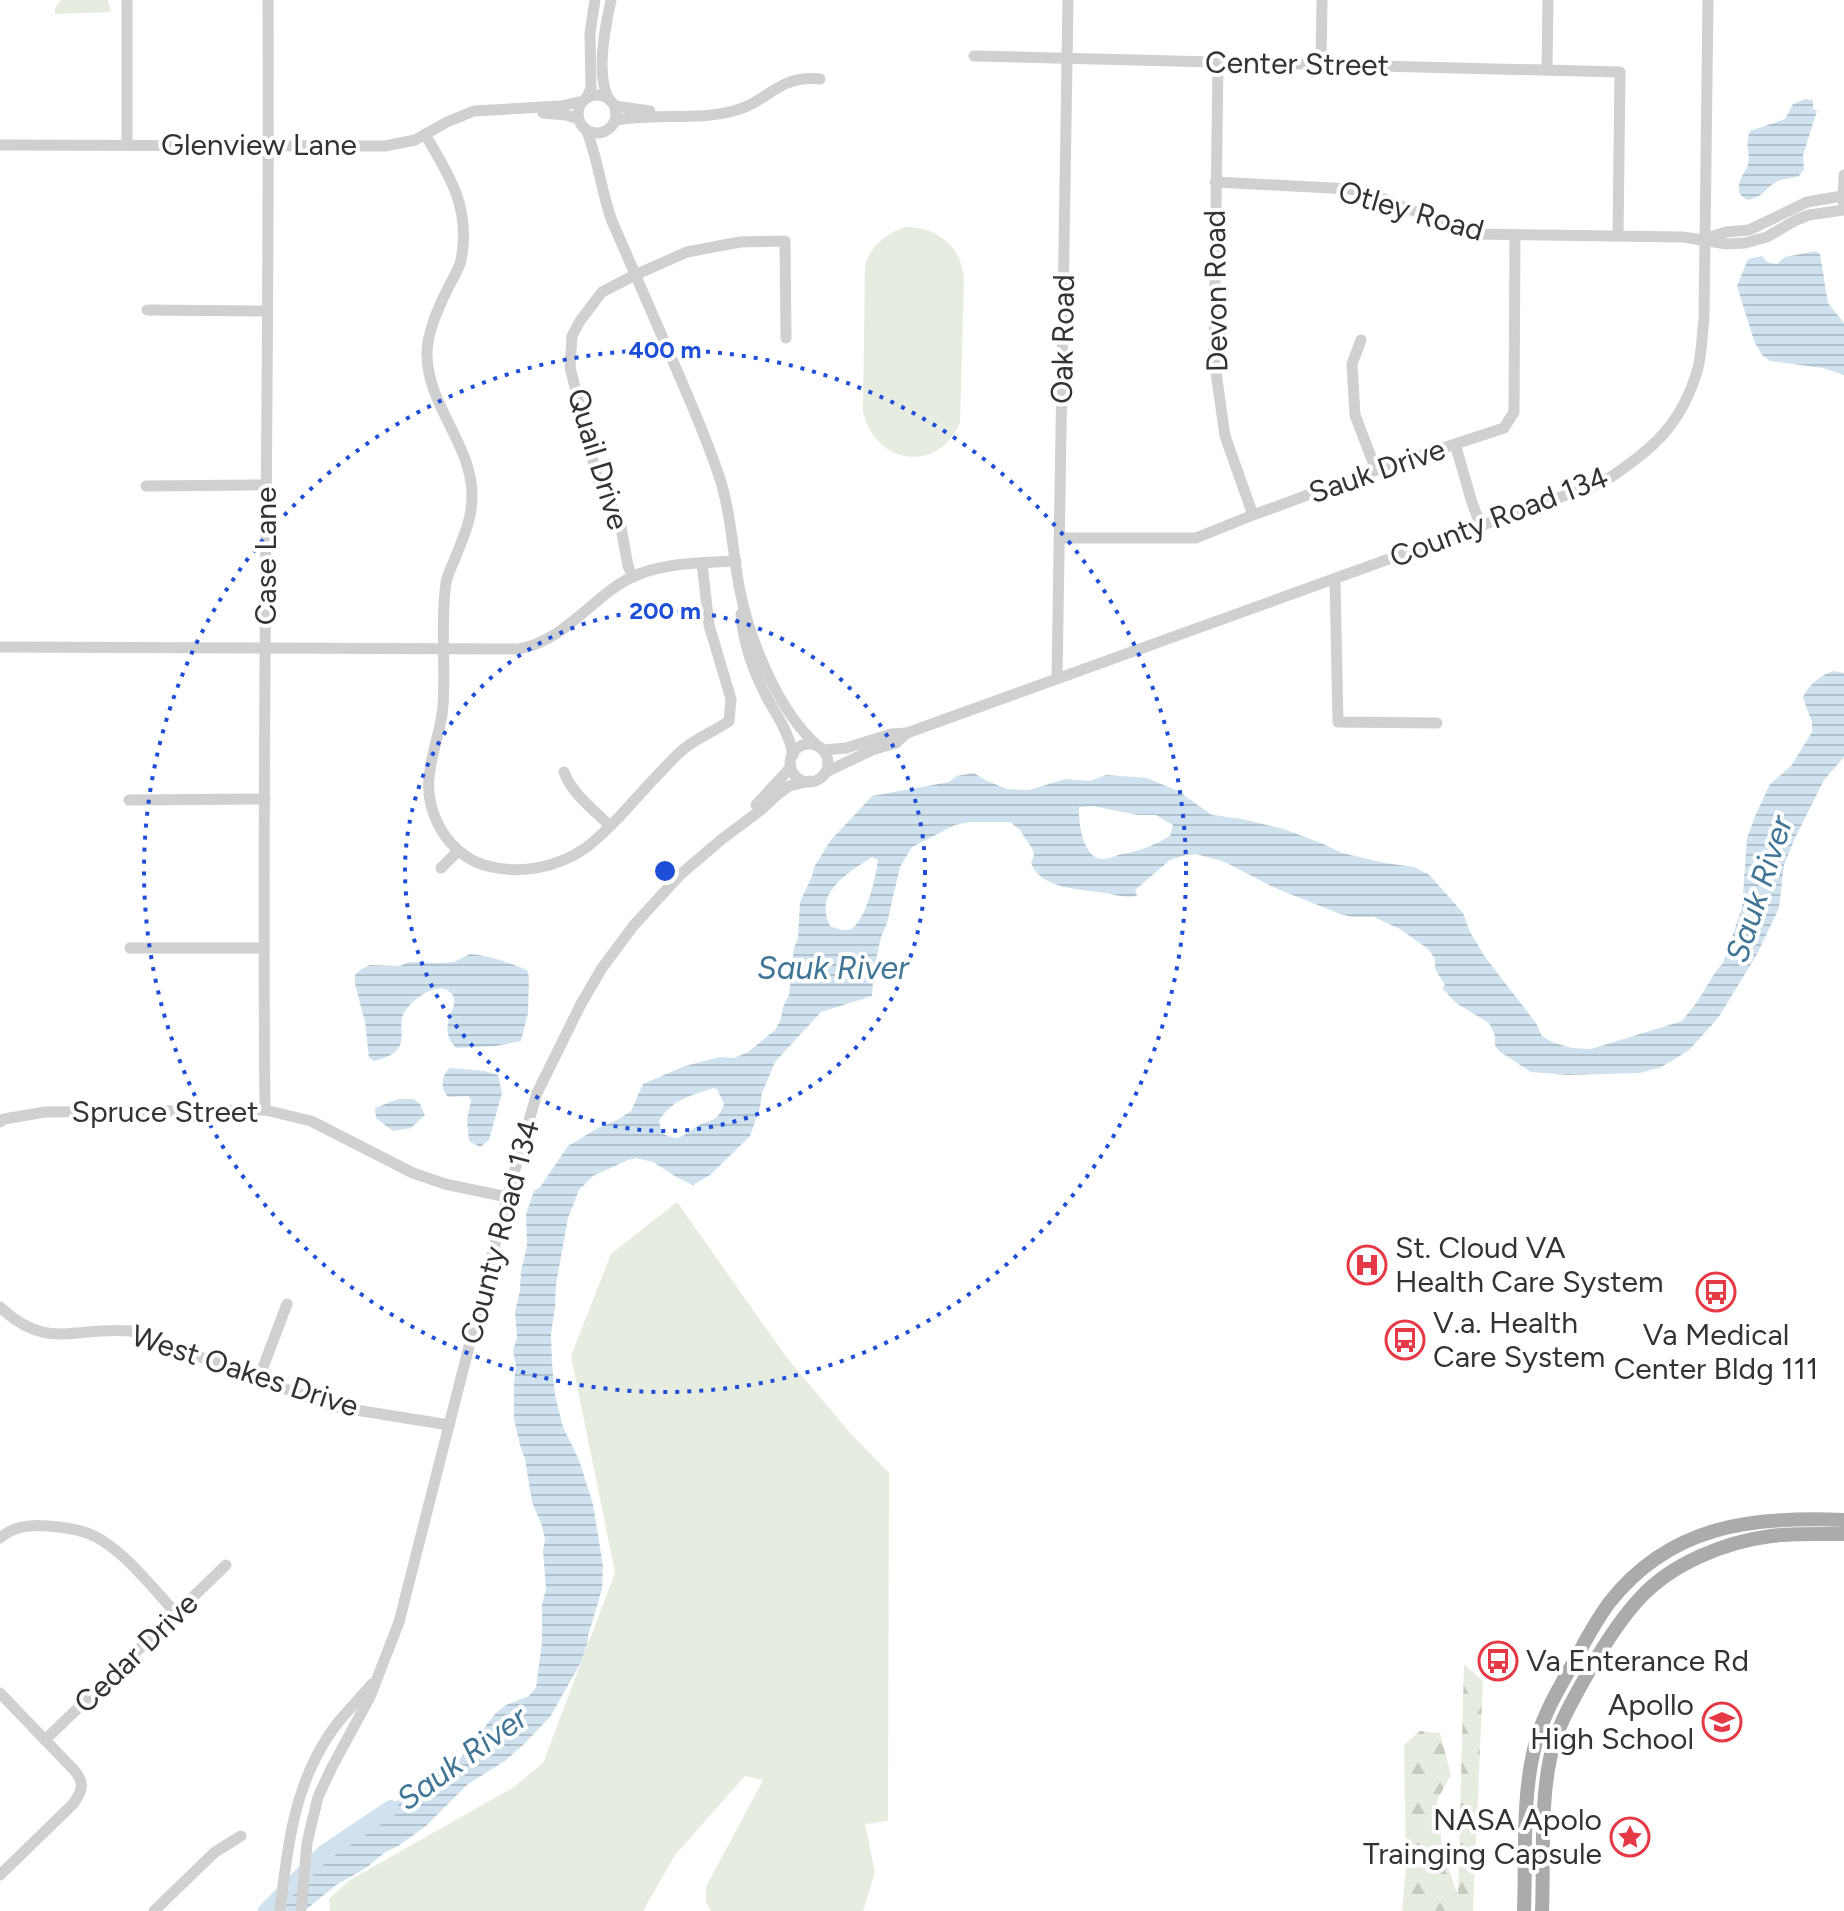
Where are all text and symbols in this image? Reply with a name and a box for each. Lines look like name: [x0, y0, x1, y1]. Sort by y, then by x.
street label: Center Street: [1205, 43, 1389, 84]
street label: Glenview Lane: [161, 126, 357, 163]
street label: Otley Road: [1334, 172, 1488, 249]
street label: Devon Road: [1196, 209, 1235, 373]
street label: Oak Road: [1043, 274, 1082, 404]
text: 400 m: [629, 335, 701, 364]
street label: Quail Drive: [559, 384, 637, 534]
street label: Sauk Drive: [1304, 430, 1450, 511]
street label: County Road 134: [1384, 458, 1613, 575]
street label: Case Lane: [247, 487, 284, 625]
text: 200 m: [629, 596, 701, 625]
water label: Sauk River: [1717, 810, 1801, 967]
centre of rings: [651, 857, 679, 885]
water label: Sauk River: [757, 949, 910, 987]
street label: Spruce Street: [71, 1093, 259, 1130]
street label: County Road 134: [452, 1116, 547, 1348]
place label: St. Cloud VA Health Care System: [1395, 1229, 1664, 1300]
hospital icon: St. Cloud VA Health Care System: [1346, 1244, 1388, 1286]
bus stop icon: Va Medical Center Bldg 111: [1695, 1271, 1737, 1313]
place label: V.a. Health Care System: [1433, 1304, 1605, 1375]
street label: West Oakes Drive: [127, 1316, 363, 1425]
place label: Va Medical Center Bldg 111: [1614, 1316, 1818, 1387]
bus stop icon: V.a. Health Care System: [1384, 1319, 1426, 1361]
street label: Cedar Drive: [66, 1585, 205, 1721]
bus stop icon: Va Enterance Rd: [1477, 1640, 1519, 1682]
place label: Va Enterance Rd: [1526, 1642, 1749, 1679]
place label: Apollo High School: [1530, 1686, 1694, 1757]
water label: Sauk River: [389, 1697, 536, 1818]
school or university icon: Apollo High School: [1701, 1701, 1743, 1743]
place label: NASA Apolo Trainging Capsule: [1363, 1801, 1602, 1872]
place icon: NASA Apolo Trainging Capsule: [1609, 1816, 1651, 1858]

